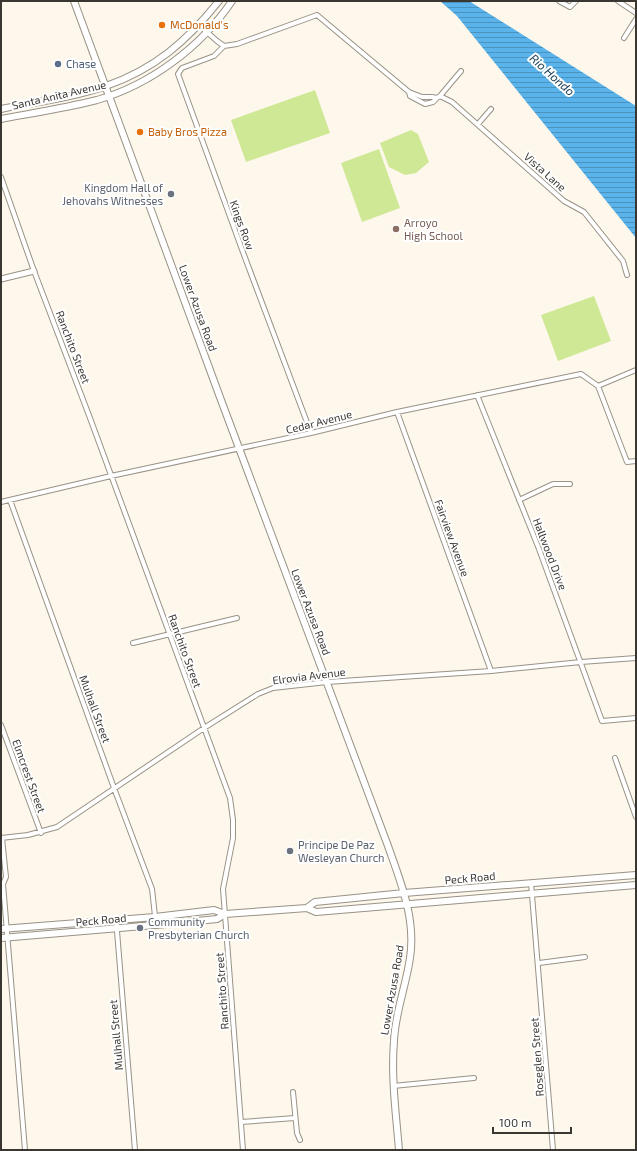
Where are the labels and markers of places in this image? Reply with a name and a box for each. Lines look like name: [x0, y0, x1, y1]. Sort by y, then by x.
place label: McDonald's: [170, 18, 229, 31]
marker: McDonald's: [157, 20, 167, 30]
place label: Chase: [66, 57, 96, 70]
marker: Chase: [53, 59, 63, 69]
place label: Baby Bros Pizza: [148, 125, 227, 138]
marker: Baby Bros Pizza: [135, 127, 145, 137]
place label: Kingdom Hall of Jehovahs Witnesses: [62, 181, 164, 207]
marker: Kingdom Hall of Jehovahs Witnesses: [166, 189, 176, 199]
place label: Arroyo High School: [404, 216, 463, 242]
marker: Arroyo High School: [391, 224, 401, 234]
place label: Principe De Paz Wesleyan Church: [298, 838, 384, 864]
marker: Principe De Paz Wesleyan Church: [285, 846, 295, 856]
place label: Community Presbyterian Church: [148, 915, 249, 941]
marker: Community Presbyterian Church: [135, 923, 145, 933]

